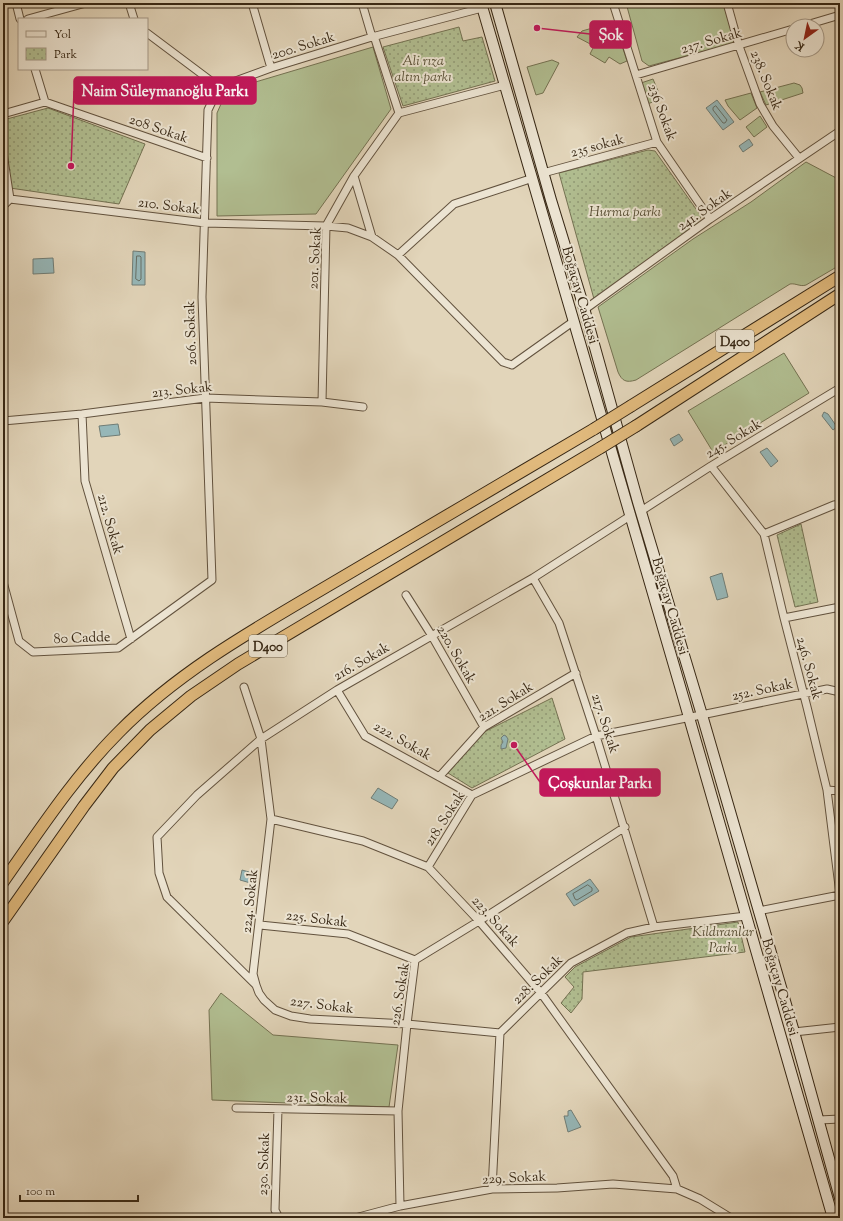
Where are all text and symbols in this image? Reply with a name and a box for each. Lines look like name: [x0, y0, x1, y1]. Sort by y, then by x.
legend: [18, 18, 148, 70]
north arrow: [785, 18, 825, 58]
callout: Şok: [590, 21, 631, 48]
street label: 237. Sokak: [679, 24, 745, 60]
text: Yol: [54, 26, 72, 44]
text: Şok: [598, 26, 624, 47]
street label: 200. Sokak: [270, 28, 338, 66]
text: K: [792, 37, 809, 55]
text: Park: [54, 46, 77, 64]
street label: 238. Sokak: [744, 48, 786, 114]
park label: Ali rıza altın parkı: [394, 52, 452, 88]
callout: Naim Süleymanoğlu Parkı: [74, 77, 256, 104]
street label: 236 Sokak: [642, 81, 681, 144]
text: Naim Süleymanoğlu Parkı: [82, 82, 249, 103]
street label: 208 Sokak: [126, 110, 191, 149]
street label: 235 sokak: [568, 130, 627, 164]
street label: 241. Sokak: [674, 184, 737, 237]
street label: 210. Sokak: [137, 193, 201, 221]
park label: Hurma parkı: [589, 203, 662, 223]
street label: 201. Sokak: [304, 226, 328, 290]
street label: Boğaçay Caddesi: [556, 244, 603, 347]
street label: 206. Sokak: [181, 300, 203, 366]
road number: D400: [716, 330, 754, 352]
street label: 213. Sokak: [151, 378, 214, 404]
street label: 245. Sokak: [702, 415, 766, 464]
street label: 212. Sokak: [91, 492, 127, 557]
street label: Boğaçay Caddesi: [646, 555, 693, 658]
street label: 220. Sokak: [431, 622, 480, 688]
street label: 80 Cadde: [53, 628, 111, 650]
road number: D400: [249, 635, 287, 657]
street label: 246. Sokak: [790, 635, 826, 703]
street label: 216. Sokak: [330, 638, 394, 687]
street label: 252. Sokak: [730, 675, 795, 707]
street label: 221. Sokak: [474, 678, 538, 728]
street label: 217. Sokak: [585, 691, 623, 756]
street label: 222. Sokak: [369, 717, 435, 767]
callout: Çoşkunlar Parkı: [540, 769, 660, 796]
text: Çoşkunlar Parkı: [548, 774, 653, 795]
street label: 218. Sokak: [420, 787, 471, 851]
street label: 224. Sokak: [238, 868, 264, 934]
street label: 223. Sokak: [466, 892, 523, 953]
street label: 225. Sokak: [285, 906, 349, 934]
park label: Kıldıranlar Parkı: [692, 923, 754, 959]
street label: Boğaçay Caddesi: [756, 936, 803, 1039]
street label: 228. Sokak: [508, 951, 569, 1010]
street label: 226. Sokak: [386, 961, 416, 1027]
street label: 227. Sokak: [289, 992, 355, 1020]
street label: 231. Sokak: [286, 1088, 348, 1110]
street label: 230. Sokak: [254, 1132, 276, 1196]
street label: 229. Sokak: [482, 1167, 547, 1191]
scale bar: [20, 1177, 138, 1203]
text: 100 m: [26, 1183, 55, 1201]

